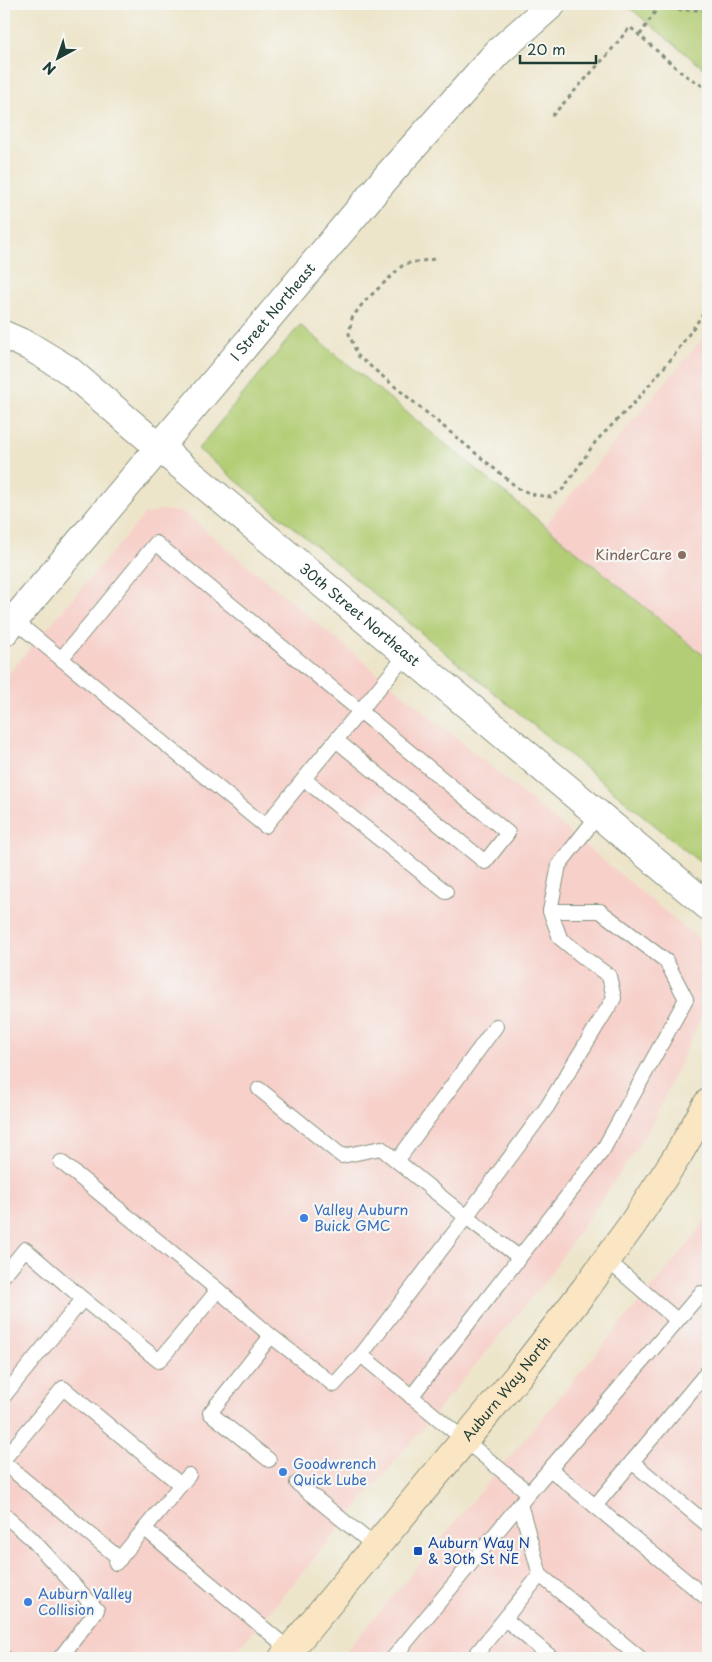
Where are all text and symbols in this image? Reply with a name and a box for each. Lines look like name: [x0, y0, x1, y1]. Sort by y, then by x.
north arrow: [32, 32, 82, 82]
scale bar: [520, 32, 596, 64]
text: 20 m: [527, 37, 566, 60]
text: N: [38, 57, 60, 80]
street label: I Street Northeast: [225, 258, 320, 365]
place label: KinderCare: [595, 544, 672, 565]
marker: KinderCare: [676, 549, 688, 561]
street label: 30th Street Northeast: [295, 558, 425, 671]
place label: Valley Auburn Buick GMC: [314, 1199, 408, 1236]
marker: Valley Auburn Buick GMC: [298, 1212, 310, 1224]
street label: Auburn Way North: [457, 1331, 555, 1445]
place label: Goodwrench Quick Lube: [293, 1453, 376, 1490]
marker: Goodwrench Quick Lube: [277, 1466, 289, 1478]
place label: Auburn Way N & 30th St NE: [428, 1532, 530, 1569]
marker: Auburn Way N & 30th St NE: [412, 1545, 424, 1557]
place label: Auburn Valley Collision: [38, 1583, 132, 1620]
marker: Auburn Valley Collision: [22, 1596, 34, 1608]

